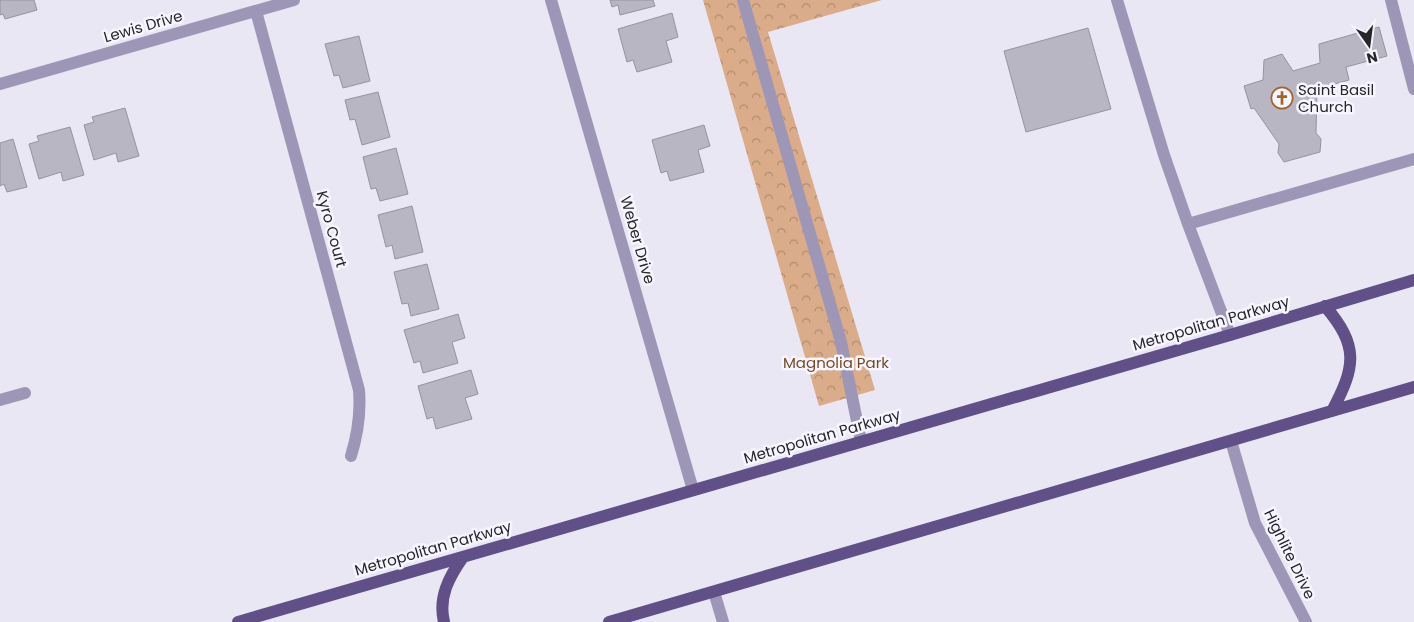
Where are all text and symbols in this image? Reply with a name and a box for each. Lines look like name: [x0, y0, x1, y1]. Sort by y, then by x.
street label: Lewis Drive: [101, 5, 185, 47]
north arrow: [1344, 20, 1394, 70]
text: N: [1365, 47, 1380, 69]
place label: Saint Basil Church: [1298, 79, 1374, 117]
church icon: Saint Basil Church: [1270, 86, 1294, 110]
street label: Kyro Court: [312, 188, 352, 270]
street label: Weber Drive: [615, 194, 661, 286]
street label: Metropolitan Parkway: [1130, 290, 1292, 355]
park label: Magnolia Park: [783, 352, 889, 373]
street label: Metropolitan Parkway: [741, 403, 903, 468]
street label: Highlite Drive: [1259, 506, 1321, 602]
street label: Metropolitan Parkway: [352, 515, 514, 580]

